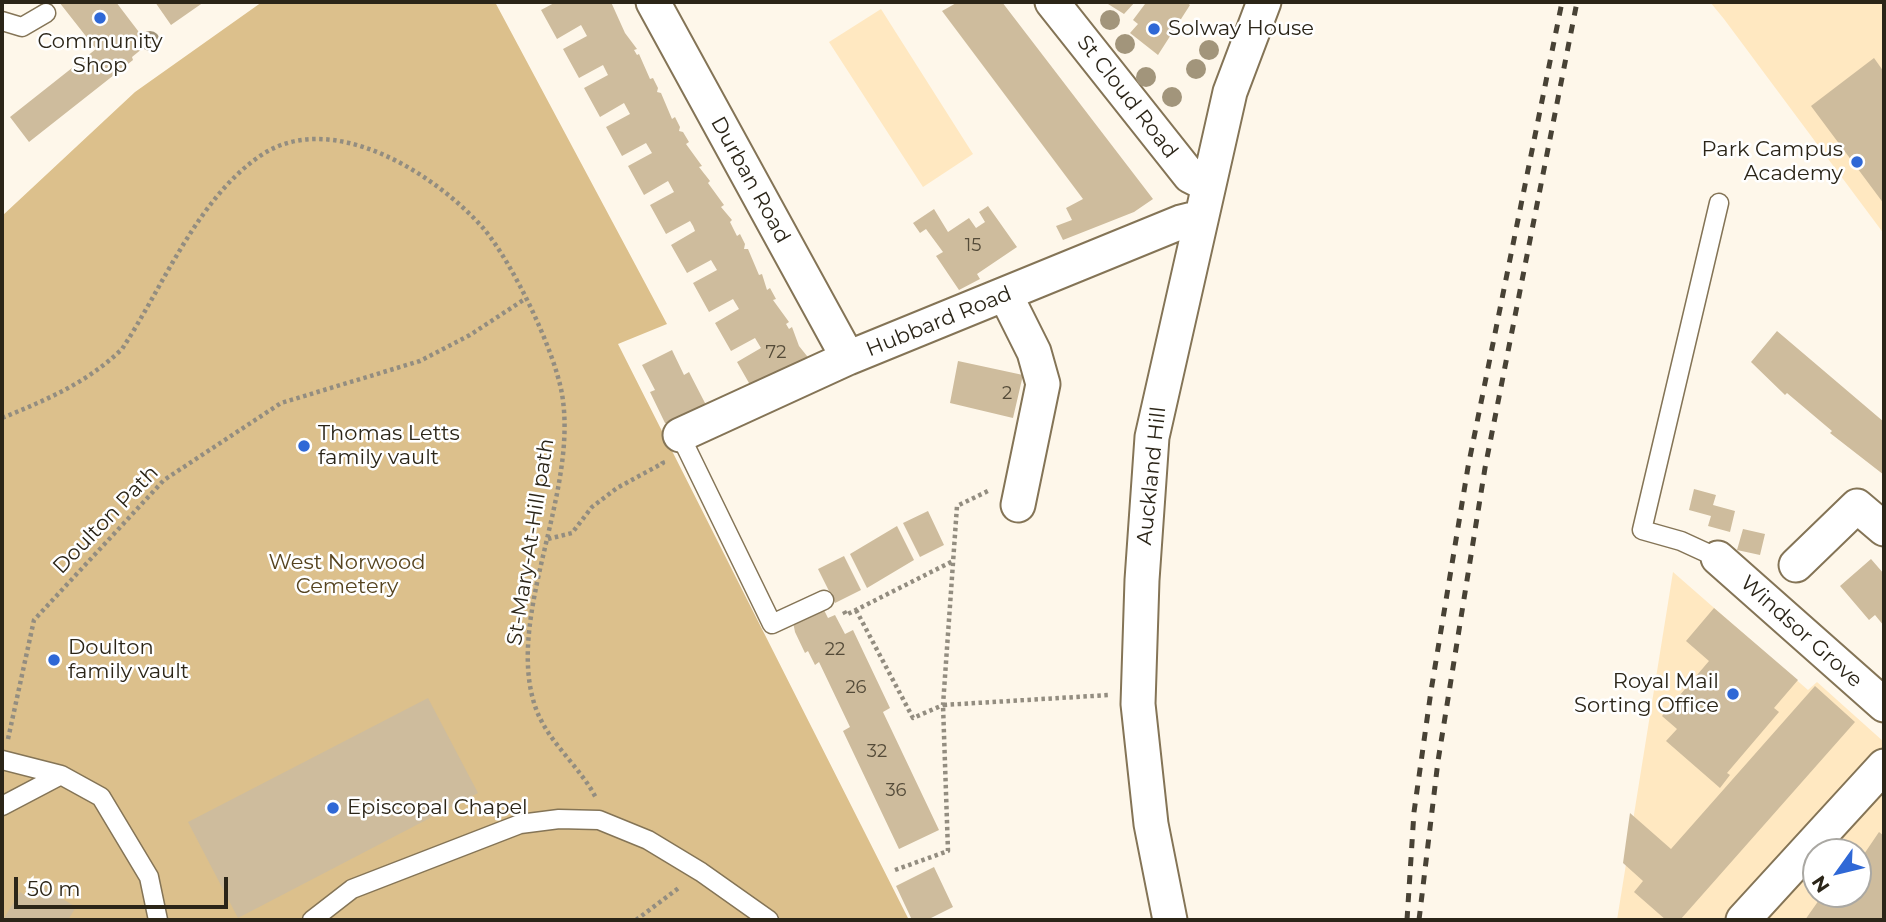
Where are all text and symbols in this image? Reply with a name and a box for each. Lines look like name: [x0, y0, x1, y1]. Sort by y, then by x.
marker: Community Shop: [92, 10, 108, 26]
place label: Solway House: [1168, 16, 1314, 42]
marker: Solway House: [1146, 21, 1162, 37]
place label: Community Shop: [37, 29, 163, 79]
street label: St Cloud Road: [1071, 30, 1183, 164]
street label: Durban Road: [705, 112, 795, 248]
place label: Park Campus Academy: [1702, 137, 1843, 187]
marker: Park Campus Academy: [1849, 154, 1865, 170]
house number: 15: [965, 235, 981, 257]
street label: Hubbard Road: [863, 281, 1015, 363]
house number: 72: [766, 342, 786, 364]
house number: 2: [1002, 383, 1012, 405]
street label: Auckland Hill: [1132, 405, 1172, 547]
place label: Thomas Letts family vault: [318, 421, 460, 471]
street label: St-Mary-At-Hill path: [502, 437, 560, 647]
marker: Thomas Letts family vault: [296, 438, 312, 454]
street label: Doulton Path: [48, 461, 164, 579]
park label: West Norwood Cemetery: [269, 550, 425, 600]
street label: Windsor Grove: [1735, 571, 1867, 693]
place label: Doulton family vault: [68, 635, 189, 685]
house number: 22: [825, 639, 845, 661]
marker: Doulton family vault: [46, 652, 62, 668]
place label: Royal Mail Sorting Office: [1574, 669, 1719, 719]
house number: 26: [845, 677, 867, 699]
marker: Royal Mail Sorting Office: [1725, 686, 1741, 702]
house number: 32: [867, 741, 887, 763]
house number: 36: [885, 780, 907, 802]
place label: Episcopal Chapel: [347, 795, 528, 821]
marker: Episcopal Chapel: [325, 800, 341, 816]
north arrow: [1802, 838, 1872, 908]
scale bar: [18, 862, 231, 906]
text: N: [1807, 871, 1835, 897]
text: 50 m: [27, 876, 81, 901]

